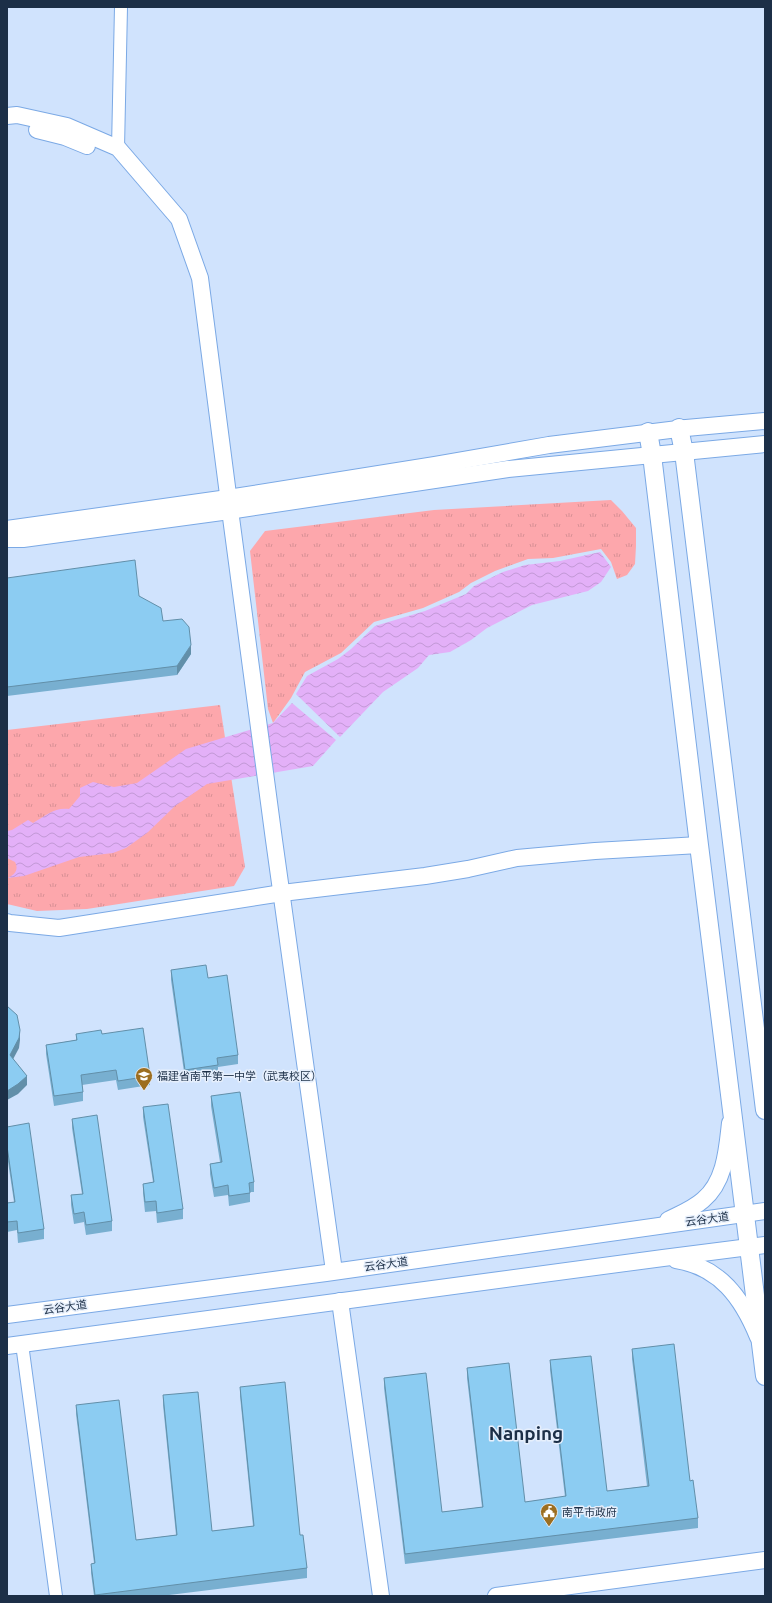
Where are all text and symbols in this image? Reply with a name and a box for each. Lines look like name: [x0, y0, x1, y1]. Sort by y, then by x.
school or university icon: 福建省南平第一中学（武夷校区）: [134, 1066, 154, 1091]
place label: 福建省南平第一中学（武夷校区）: [157, 1070, 322, 1082]
street label: 云谷大道: [684, 1210, 730, 1228]
street label: 云谷大道: [363, 1255, 409, 1273]
street label: 云谷大道: [42, 1298, 88, 1316]
district label: Nanping: [489, 1422, 563, 1444]
public building icon: 南平市政府: [539, 1502, 559, 1527]
place label: 南平市政府: [562, 1506, 617, 1518]

